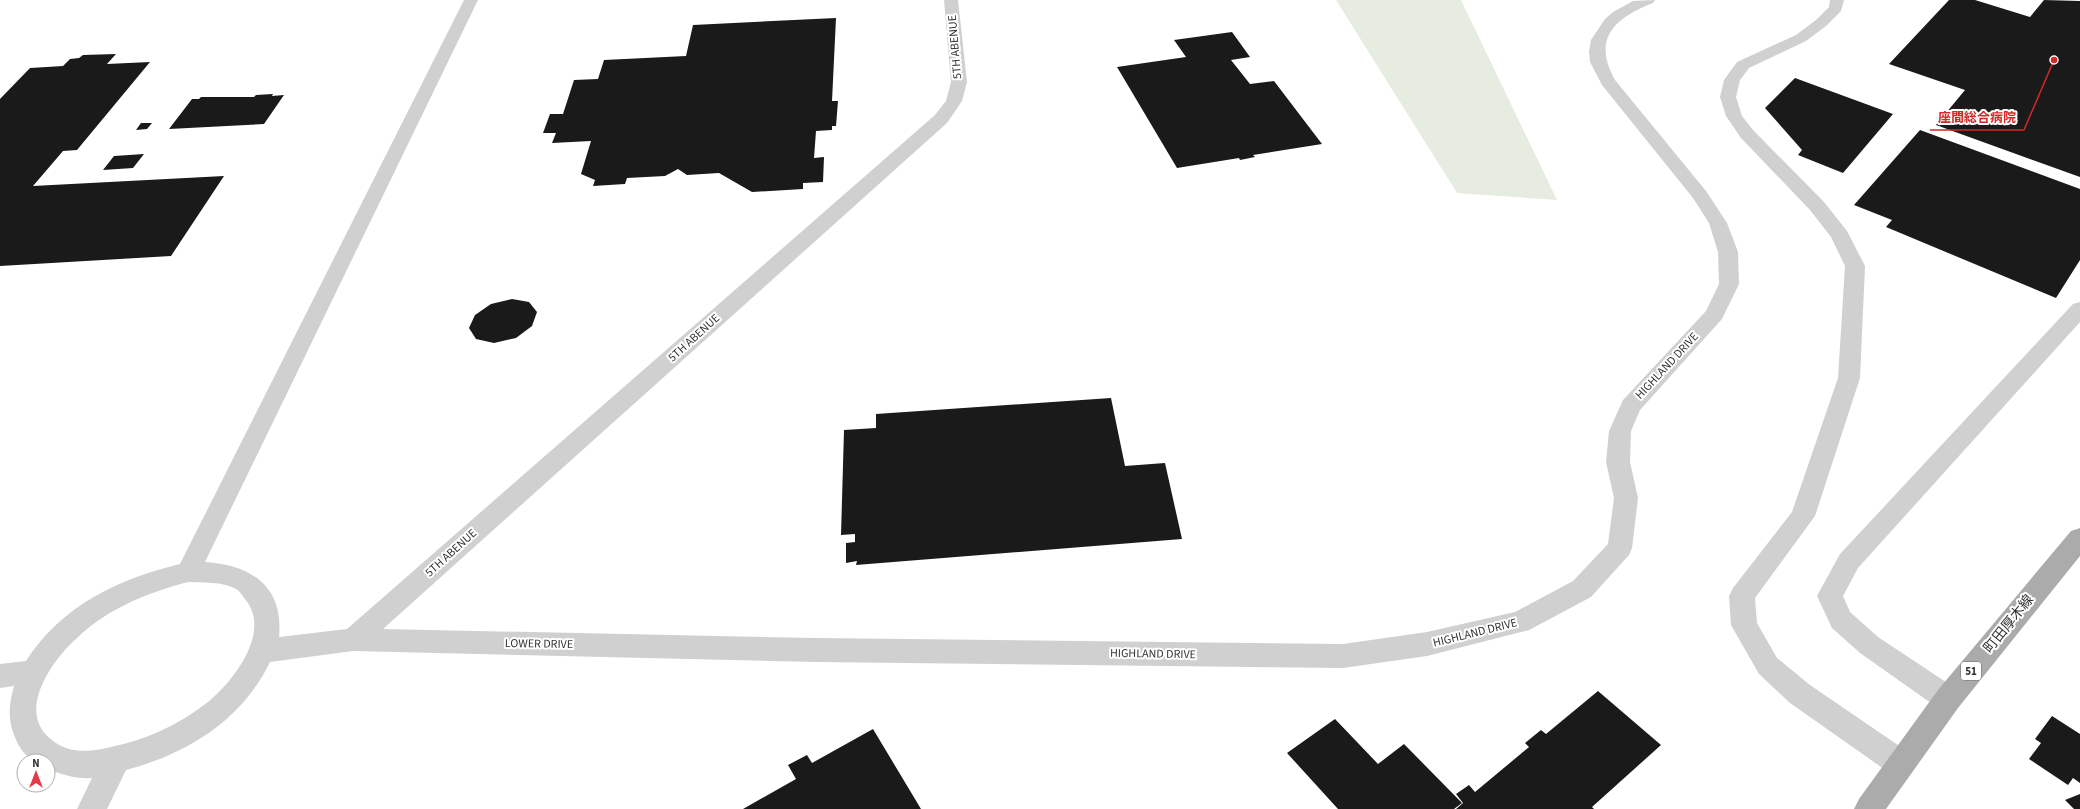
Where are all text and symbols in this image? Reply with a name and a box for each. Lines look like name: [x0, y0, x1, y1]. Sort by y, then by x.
street label: 5TH ABENUE: [944, 14, 966, 80]
callout: 座間総合病院: [1930, 105, 2024, 130]
text: 座間総合病院: [1938, 109, 2016, 127]
street label: 5TH ABENUE: [664, 310, 724, 366]
street label: HIGHLAND DRIVE: [1631, 329, 1703, 403]
street label: 5TH ABENUE: [421, 525, 481, 581]
street label: 町田厚木線: [1979, 591, 2039, 657]
street label: HIGHLAND DRIVE: [1431, 614, 1519, 652]
street label: LOWER DRIVE: [505, 635, 573, 653]
street label: HIGHLAND DRIVE: [1110, 645, 1196, 663]
road number: 51: [1961, 662, 1981, 680]
north arrow: [16, 753, 56, 793]
text: N: [32, 756, 40, 771]

